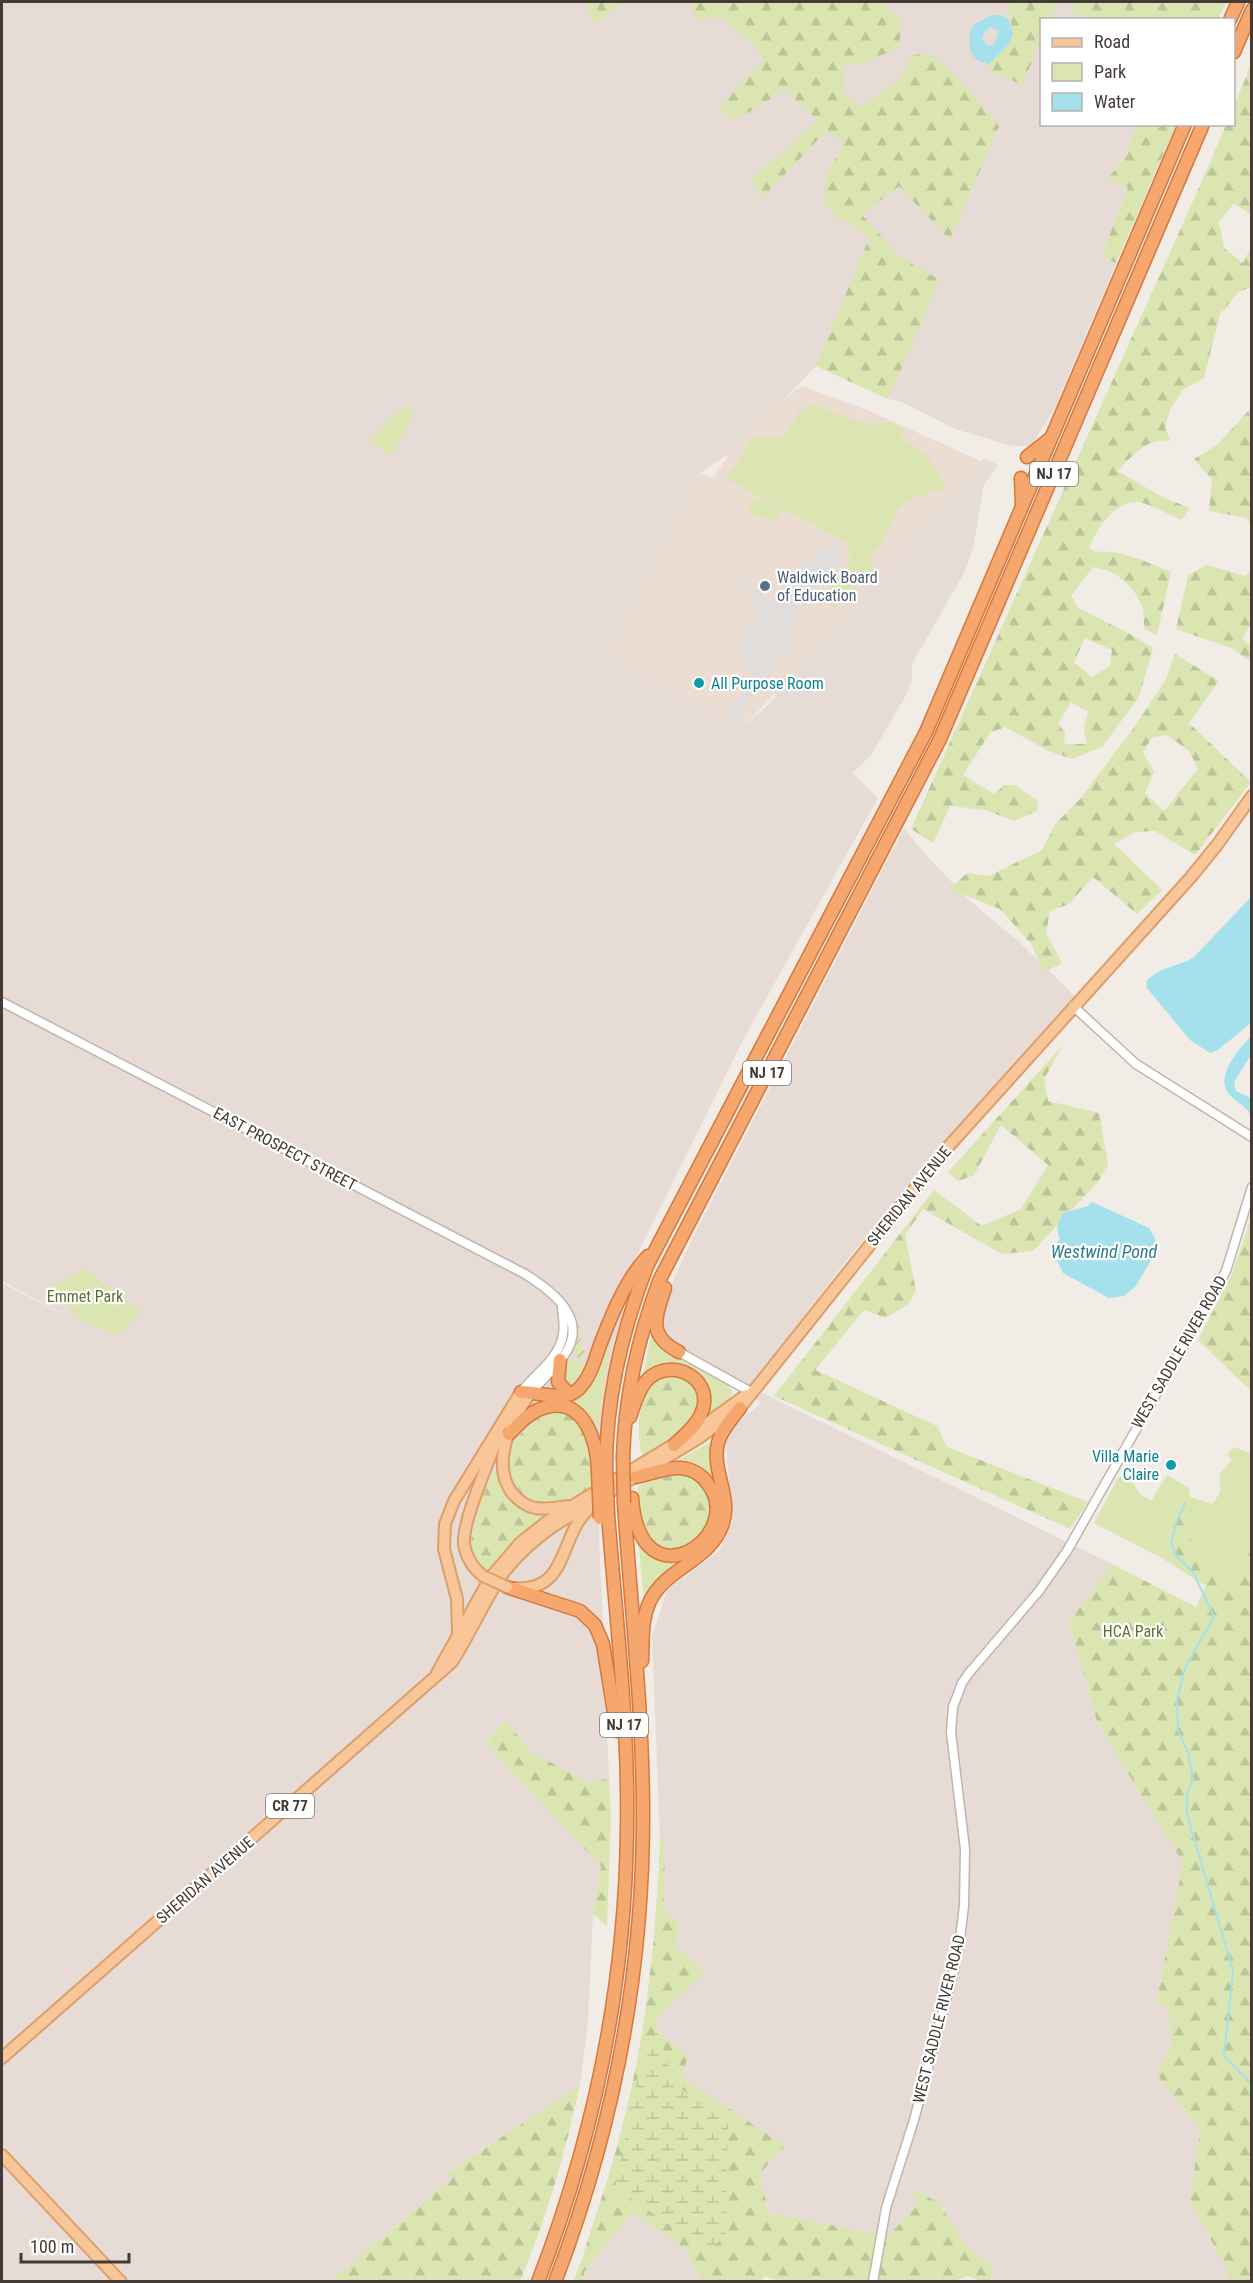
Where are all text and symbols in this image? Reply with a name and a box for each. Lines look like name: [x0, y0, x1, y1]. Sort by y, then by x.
legend: [1040, 18, 1235, 126]
text: Road: [1094, 31, 1130, 52]
text: Park: [1094, 61, 1126, 82]
text: Water: [1094, 91, 1136, 112]
road number: NJ 17: [1030, 462, 1078, 486]
place label: Waldwick Board of Education: [777, 568, 878, 605]
marker: Waldwick Board of Education: [758, 579, 772, 593]
place label: All Purpose Room: [711, 674, 824, 693]
marker: All Purpose Room: [692, 676, 706, 690]
road number: NJ 17: [743, 1061, 791, 1085]
street label: EAST PROSPECT STREET: [210, 1103, 360, 1195]
street label: SHERIDAN AVENUE: [863, 1142, 955, 1250]
water label: Westwind Pond: [1051, 1241, 1158, 1262]
street label: WEST SADDLE RIVER ROAD: [1128, 1272, 1230, 1432]
park label: Emmet Park: [47, 1287, 124, 1306]
place label: Villa Marie Claire: [1092, 1447, 1159, 1484]
marker: Villa Marie Claire: [1164, 1458, 1178, 1472]
park label: HCA Park: [1103, 1622, 1164, 1641]
road number: NJ 17: [600, 1713, 648, 1737]
road number: CR 77: [266, 1794, 314, 1818]
street label: SHERIDAN AVENUE: [152, 1833, 258, 1927]
street label: WEST SADDLE RIVER ROAD: [909, 1933, 969, 2105]
scale bar: [21, 2226, 129, 2264]
text: 100 m: [30, 2236, 74, 2257]

